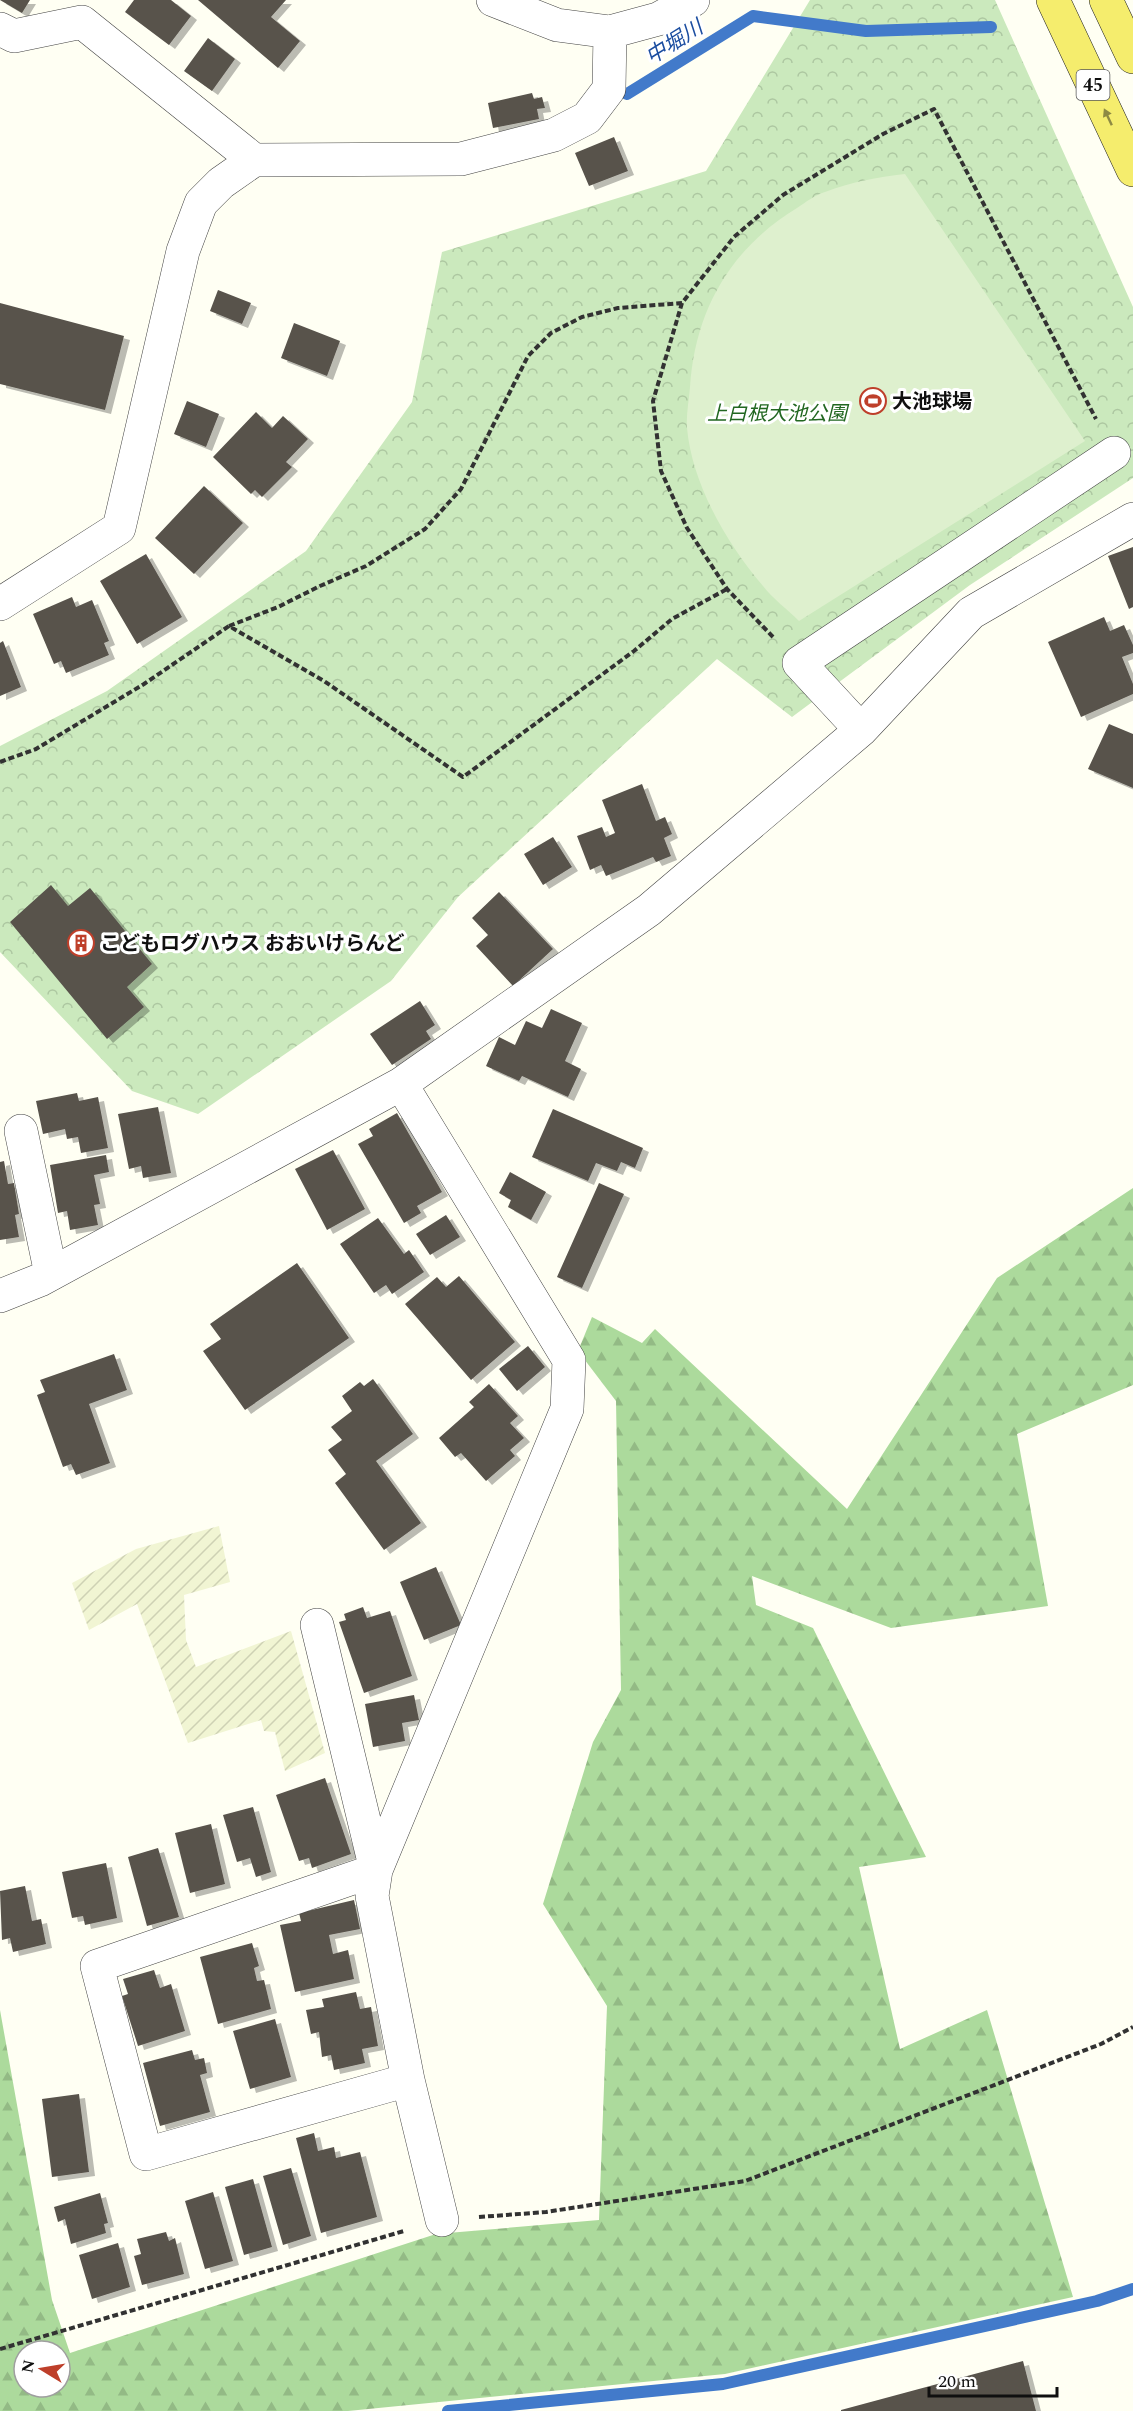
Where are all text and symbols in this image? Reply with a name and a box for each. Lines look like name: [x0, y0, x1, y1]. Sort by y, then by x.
water label: 中堀川: [639, 12, 711, 73]
road number: 45: [1076, 70, 1110, 100]
one-way arrow: [1104, 109, 1113, 126]
sports icon: 大池球場: [858, 386, 888, 416]
place label: 大池球場: [892, 387, 972, 417]
park label: 上白根大池公園: [707, 399, 850, 429]
building icon: こどもログハウス おおいけらんど: [66, 928, 96, 958]
place label: こどもログハウス おおいけらんど: [100, 929, 404, 959]
north arrow: [12, 2339, 72, 2399]
text: N: [15, 2358, 41, 2375]
scale bar: [929, 2360, 1056, 2398]
text: 20 m: [938, 2368, 976, 2395]

